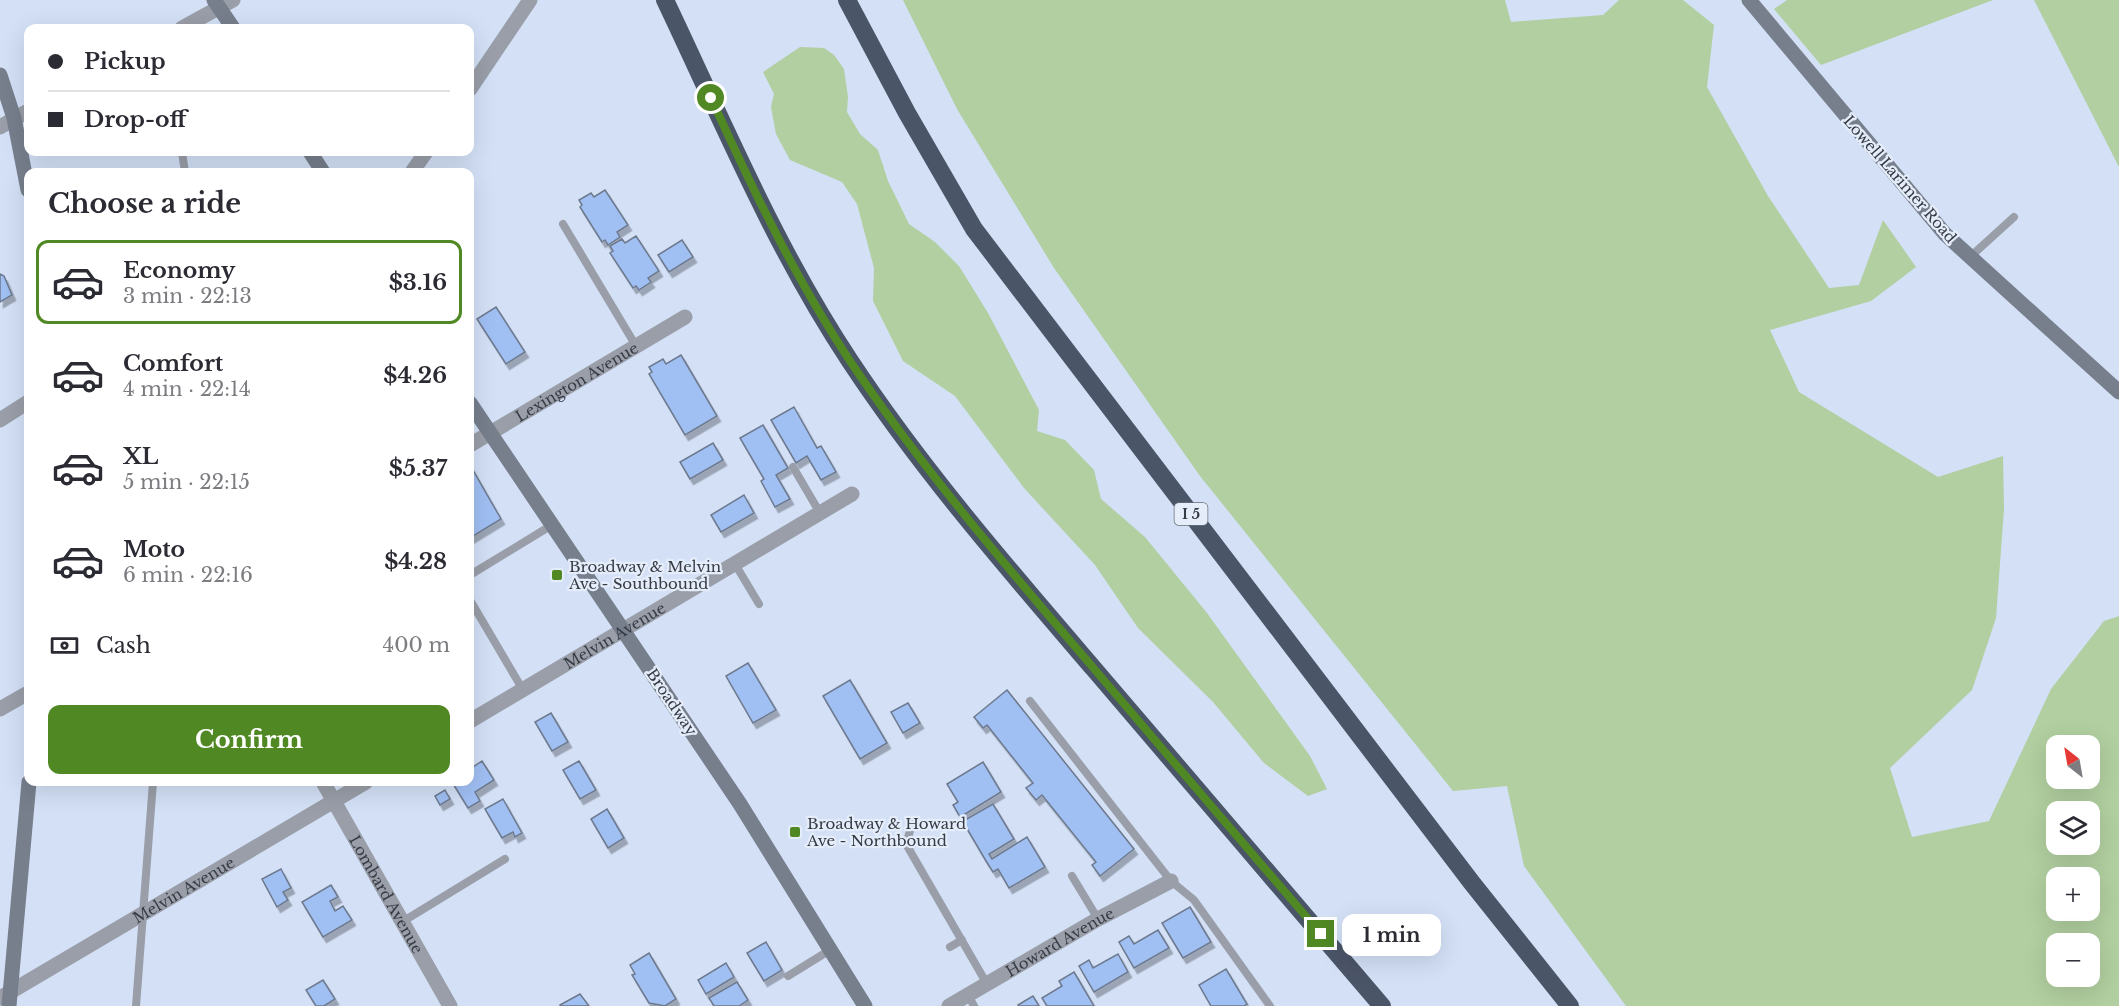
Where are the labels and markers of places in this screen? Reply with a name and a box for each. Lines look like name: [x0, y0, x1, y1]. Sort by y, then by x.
place label: Broadway & Melvin Ave - Southbound: [568, 557, 721, 593]
marker: Broadway & Melvin Ave - Southbound: [550, 568, 564, 582]
place label: Broadway & Howard Ave - Northbound: [806, 814, 966, 850]
marker: Broadway & Howard Ave - Northbound: [788, 825, 802, 839]

